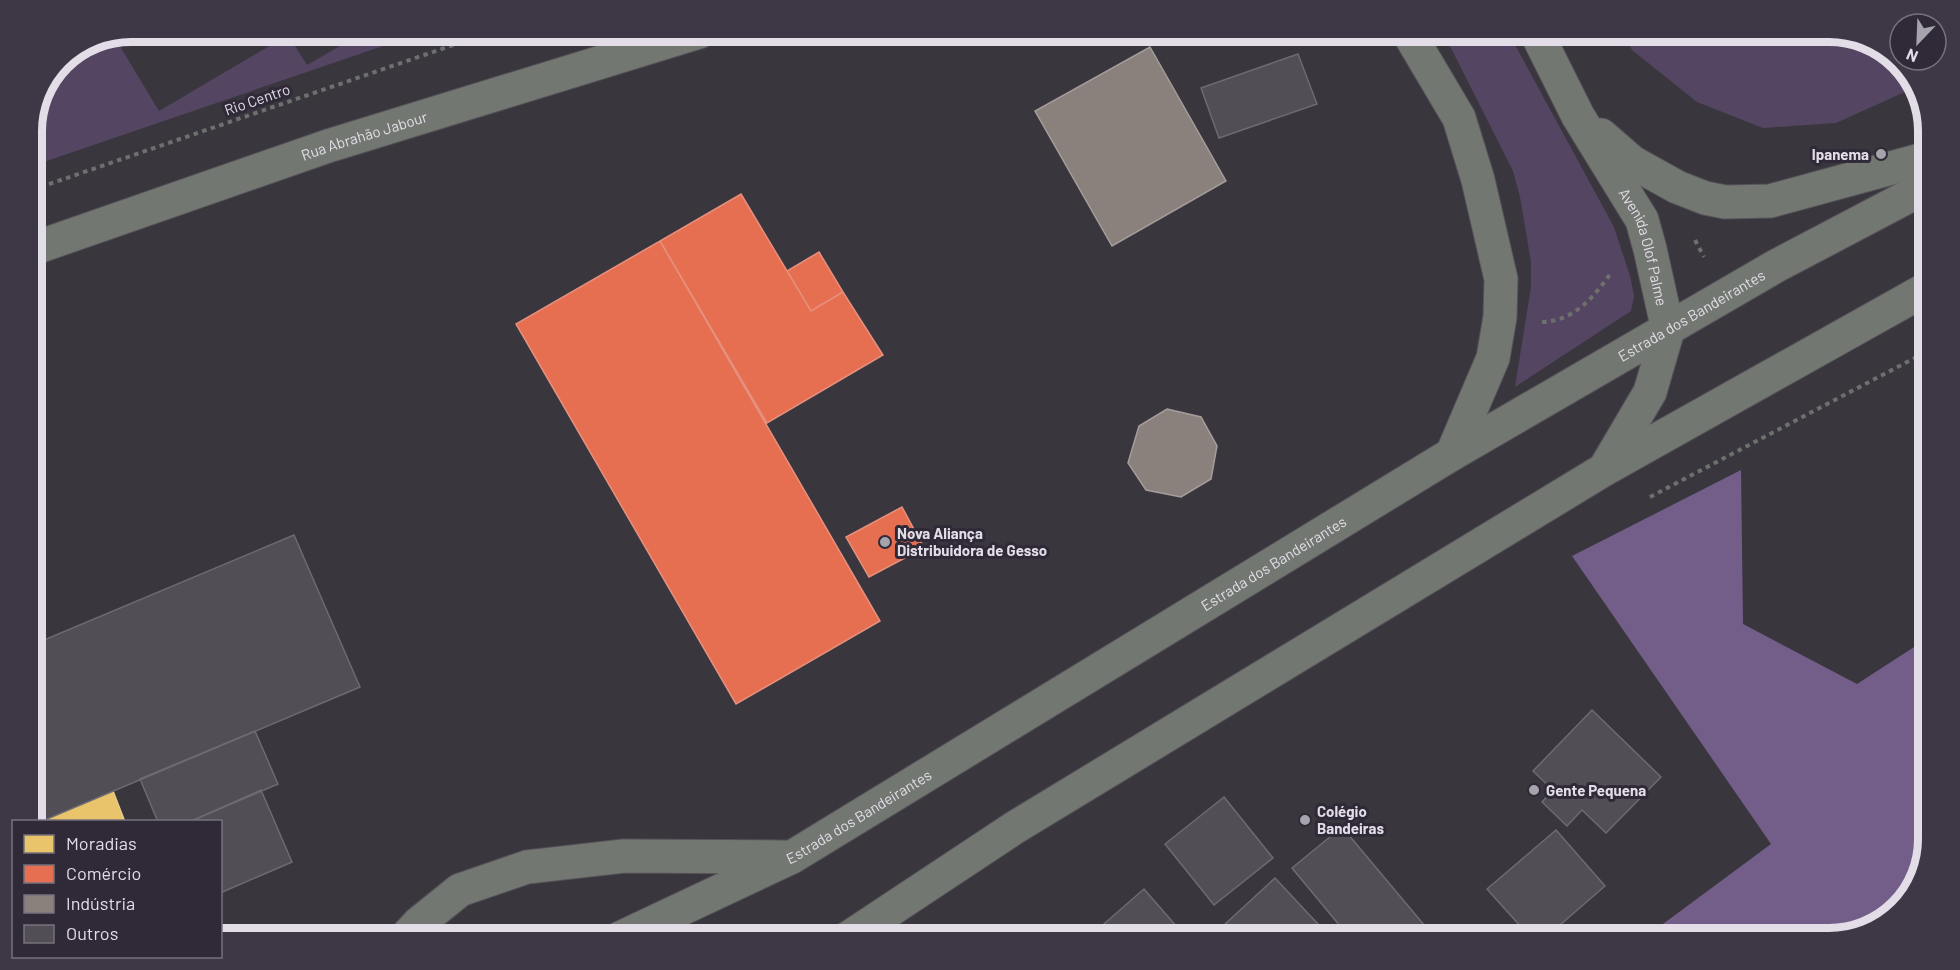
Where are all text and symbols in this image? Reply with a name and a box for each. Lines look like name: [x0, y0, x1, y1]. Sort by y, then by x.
north arrow: [1888, 12, 1948, 72]
text: N: [1903, 45, 1921, 67]
street label: Rio Centro: [222, 79, 292, 119]
street label: Rua Abrahão Jabour: [299, 107, 430, 164]
place label: Ipanema: [1812, 145, 1869, 163]
marker: Ipanema: [1874, 147, 1888, 161]
street label: Avenida Olof Palme: [1615, 185, 1671, 307]
street label: Estrada dos Bandeirantes: [1615, 266, 1768, 365]
street label: Estrada dos Bandeirantes: [1197, 512, 1349, 614]
place label: Nova Aliança Distribuidora de Gesso: [897, 524, 1047, 559]
marker: Nova Aliança Distribuidora de Gesso: [878, 535, 892, 549]
street label: Estrada dos Bandeirantes: [783, 765, 934, 868]
place label: Gente Pequena: [1546, 781, 1646, 799]
marker: Gente Pequena: [1527, 783, 1541, 797]
place label: Colégio Bandeiras: [1317, 802, 1384, 837]
marker: Colégio Bandeiras: [1298, 813, 1312, 827]
legend: [12, 820, 222, 958]
text: Moradias: [66, 832, 137, 854]
text: Comércio: [66, 862, 141, 884]
text: Indústria: [66, 892, 135, 914]
text: Outros: [66, 922, 118, 944]

